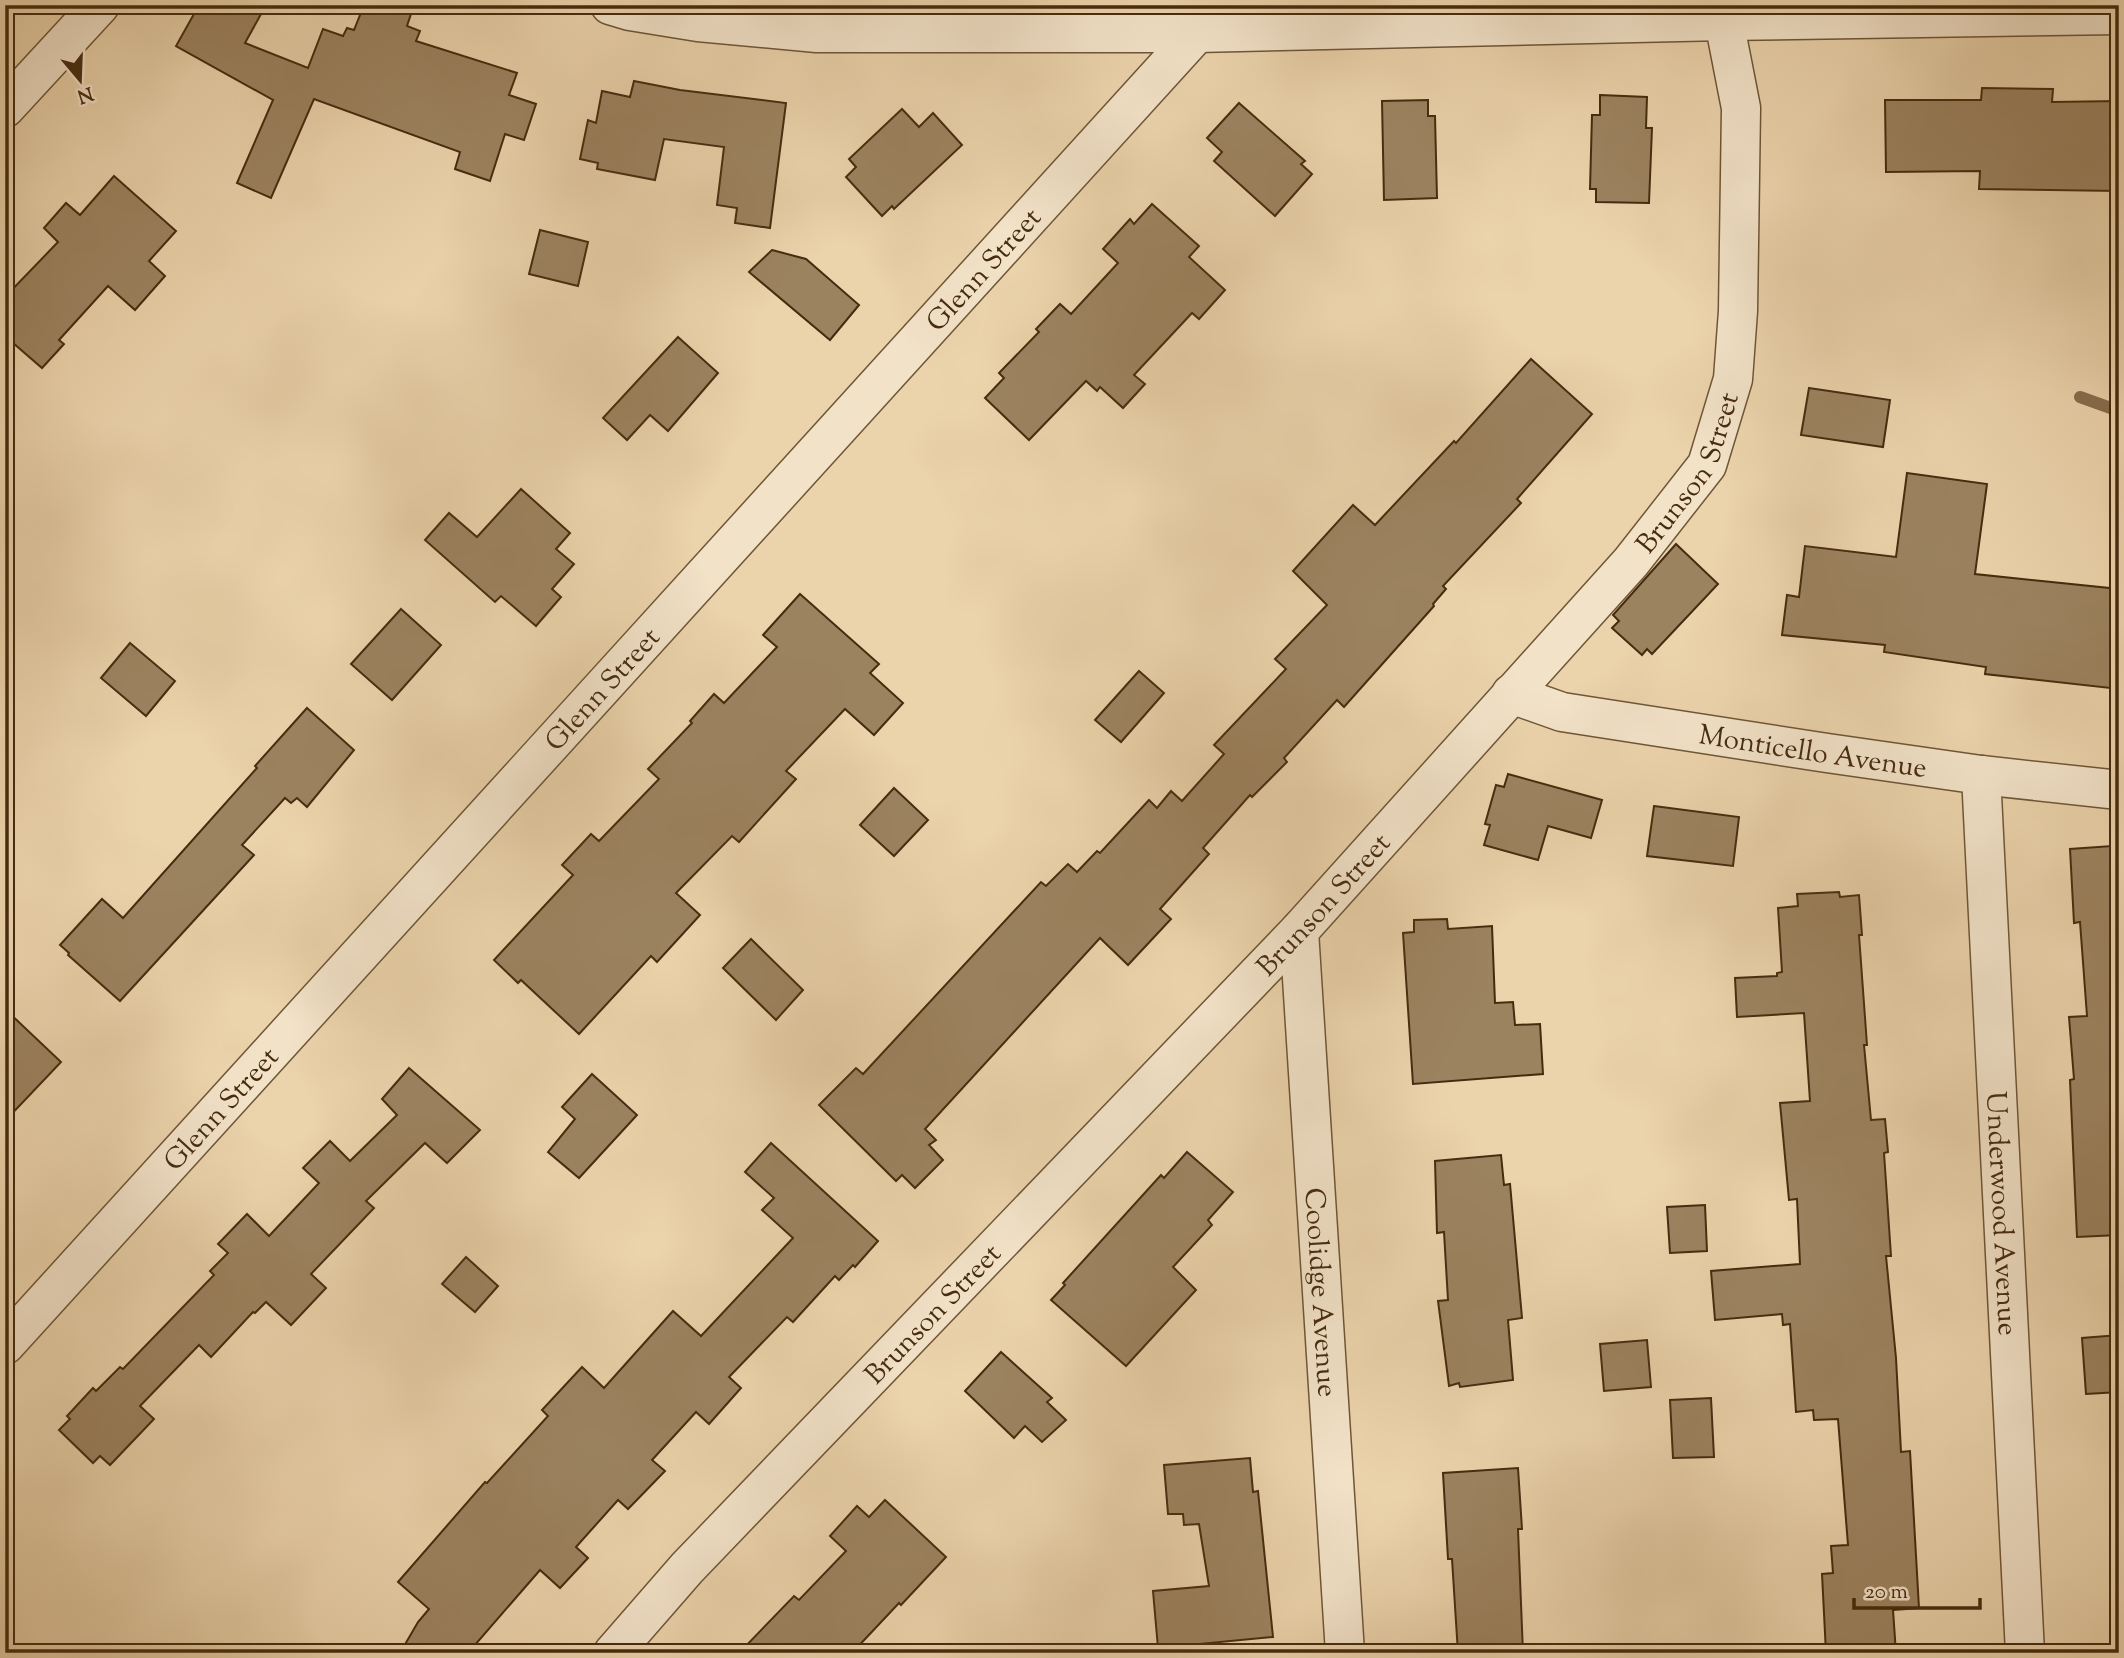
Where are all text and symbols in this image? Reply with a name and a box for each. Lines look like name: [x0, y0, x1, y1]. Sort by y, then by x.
north arrow: [46, 46, 116, 116]
text: N: [73, 78, 96, 109]
street label: Glenn Street: [918, 200, 1052, 342]
street label: Brunson Street: [1628, 388, 1751, 563]
street label: Glenn Street: [537, 619, 671, 761]
street label: Monticello Avenue: [1696, 716, 1929, 790]
street label: Brunson Street: [1249, 825, 1401, 987]
street label: Glenn Street: [155, 1039, 290, 1181]
street label: Underwood Avenue: [1974, 1091, 2026, 1337]
street label: Coolidge Avenue: [1292, 1187, 1346, 1398]
street label: Brunson Street: [856, 1235, 1012, 1395]
scale bar: [1854, 1567, 1980, 1611]
text: 20 m: [1865, 1578, 1908, 1608]

